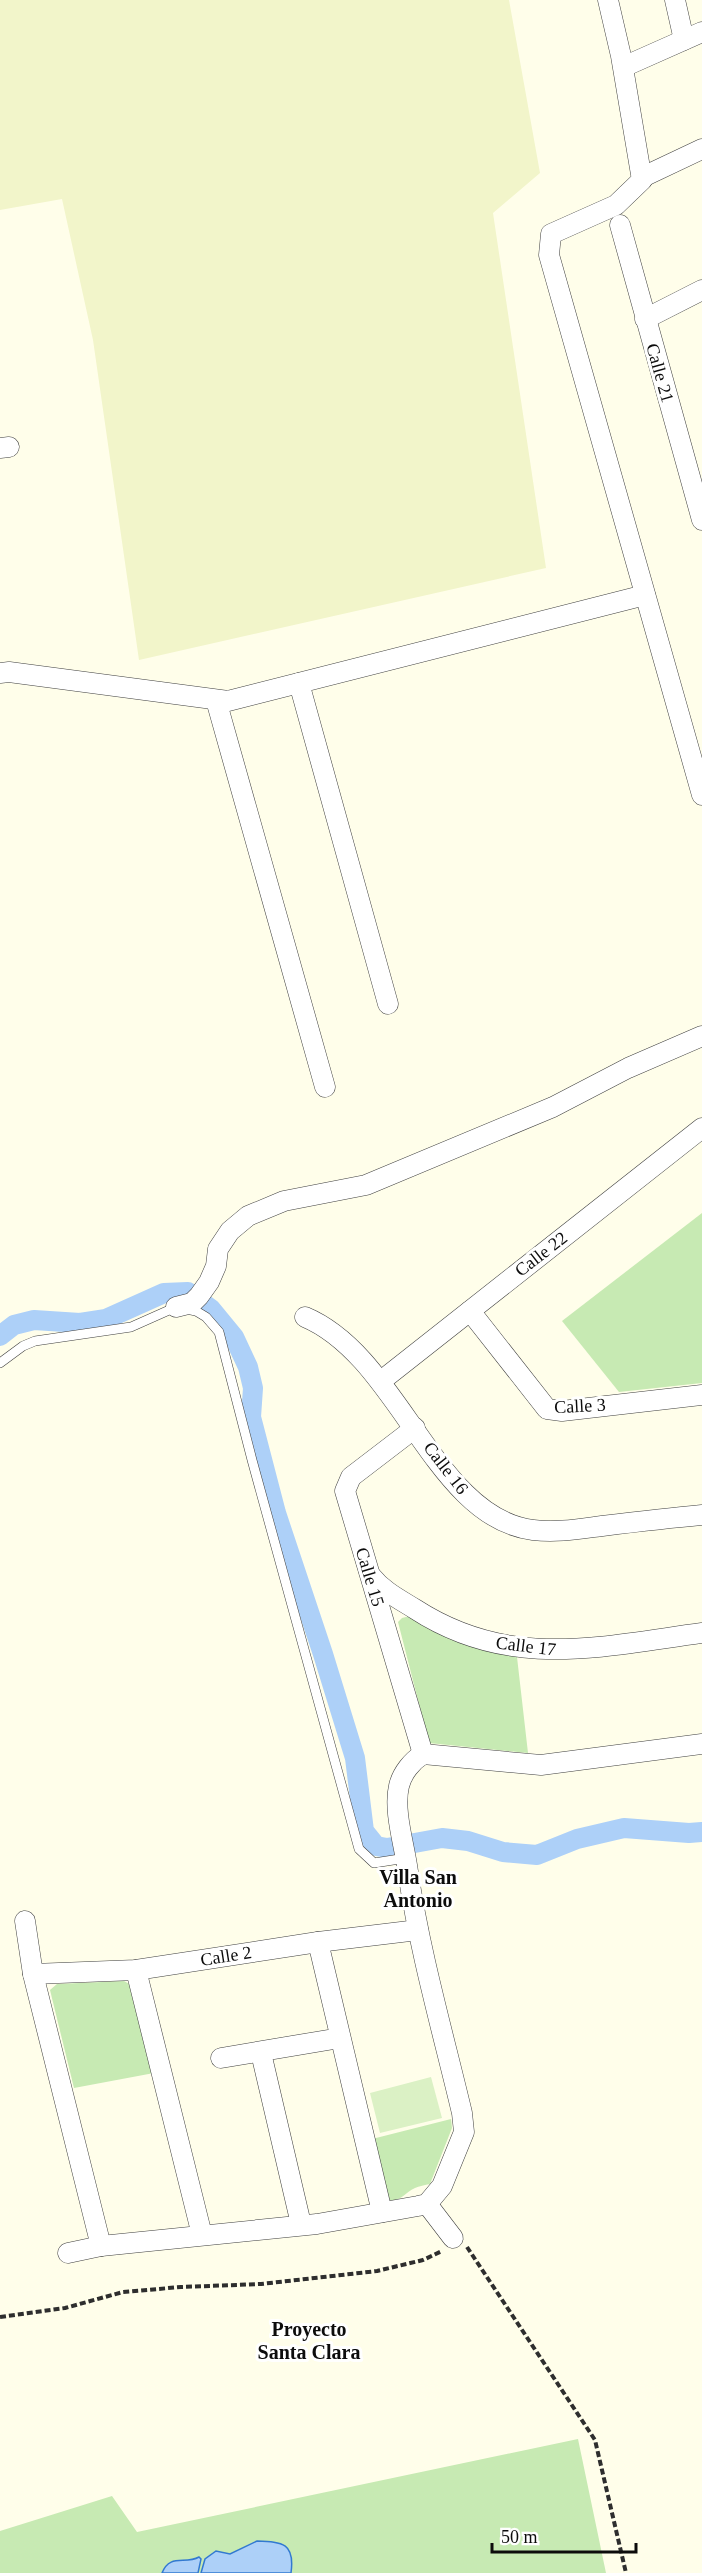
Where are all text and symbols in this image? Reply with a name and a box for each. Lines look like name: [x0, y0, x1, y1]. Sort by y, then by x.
street label: Calle 21: [642, 341, 678, 405]
street label: Calle 22: [511, 1227, 571, 1281]
street label: Calle 3: [554, 1395, 606, 1417]
street label: Calle 16: [419, 1438, 473, 1498]
street label: Calle 15: [352, 1545, 388, 1609]
street label: Calle 17: [495, 1632, 557, 1660]
district label: Villa San Antonio: [379, 1866, 457, 1911]
street label: Calle 2: [199, 1942, 253, 1970]
district label: Proyecto Santa Clara: [258, 2318, 360, 2363]
scale bar: [492, 2516, 636, 2554]
text: 50 m: [501, 2527, 538, 2547]

